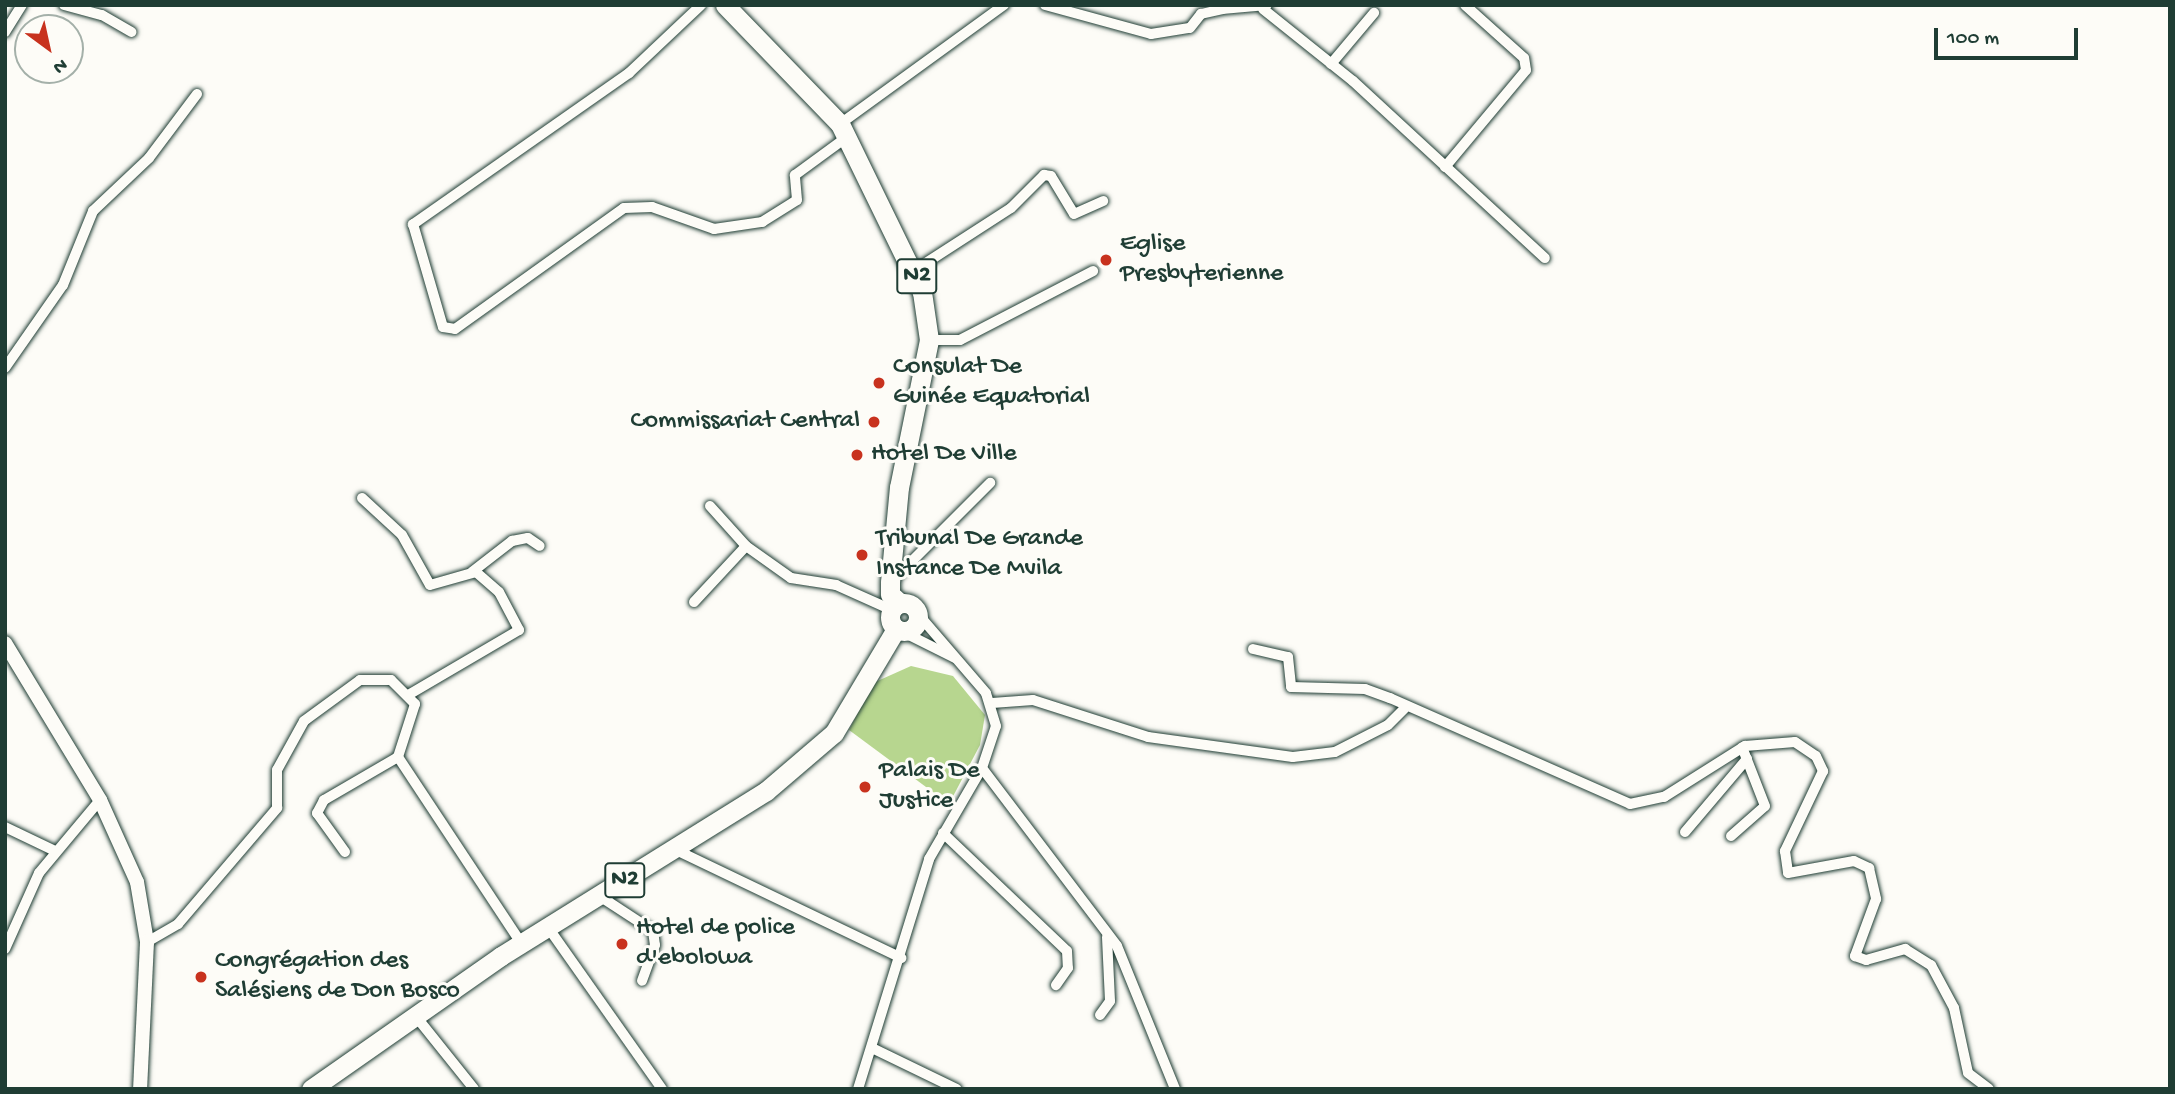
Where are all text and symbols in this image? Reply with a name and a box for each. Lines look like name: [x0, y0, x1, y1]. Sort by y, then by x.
north arrow: [14, 14, 84, 84]
scale bar: [1937, 14, 2080, 58]
text: 100 m: [1947, 27, 1999, 52]
text: N: [48, 52, 71, 78]
place label: Eglise Presbyterienne: [1120, 229, 1283, 290]
marker: Eglise Presbyterienne: [1098, 252, 1114, 268]
road number: N2: [896, 256, 938, 296]
place label: Consulat De Guinée Equatorial: [893, 352, 1090, 414]
marker: Consulat De Guinée Equatorial: [871, 375, 887, 391]
place label: Commissariat Central: [630, 406, 860, 438]
marker: Commissariat Central: [866, 414, 882, 430]
place label: Hotel De Ville: [871, 439, 1017, 471]
marker: Hotel De Ville: [849, 447, 865, 463]
place label: Tribunal De Grande Instance De Mvila: [876, 524, 1083, 586]
marker: Tribunal De Grande Instance De Mvila: [854, 547, 870, 563]
place label: Palais De Justice: [879, 756, 980, 818]
marker: Palais De Justice: [857, 779, 873, 795]
road number: N2: [604, 860, 646, 900]
place label: Hotel de police d'ebolowa: [636, 913, 795, 974]
marker: Hotel de police d'ebolowa: [614, 936, 630, 952]
place label: Congrégation des Salésiens de Don Bosco: [215, 946, 460, 1007]
marker: Congrégation des Salésiens de Don Bosco: [193, 969, 209, 985]

